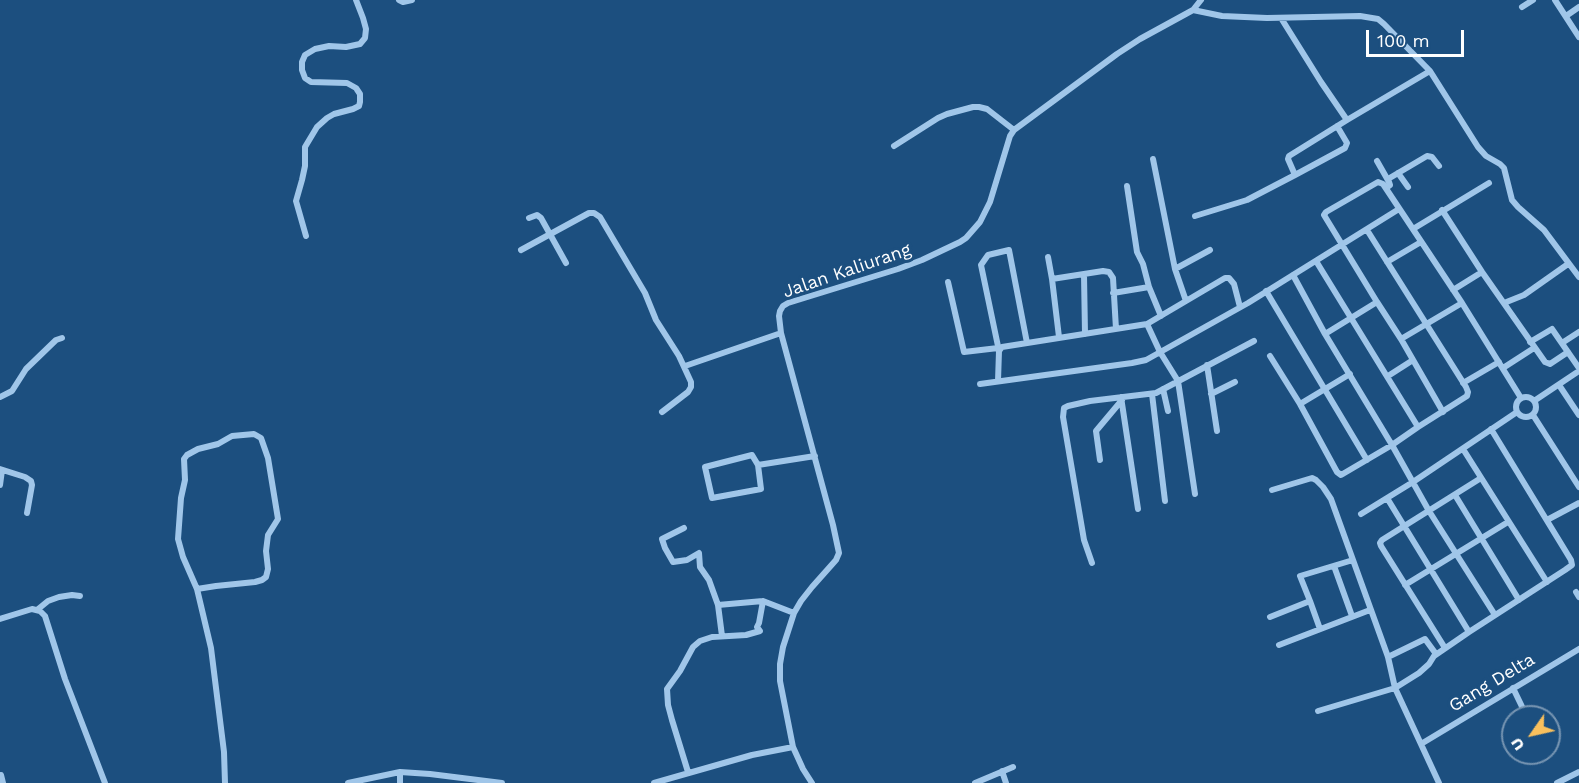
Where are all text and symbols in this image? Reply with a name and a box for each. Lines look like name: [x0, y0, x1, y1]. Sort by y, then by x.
scale bar: [1369, 18, 1466, 56]
text: 100 m: [1377, 30, 1430, 51]
street label: Jalan Kaliurang: [780, 239, 914, 303]
street label: Gang Delta: [1445, 649, 1539, 717]
north arrow: [1501, 705, 1561, 765]
text: U: [1506, 734, 1528, 754]

